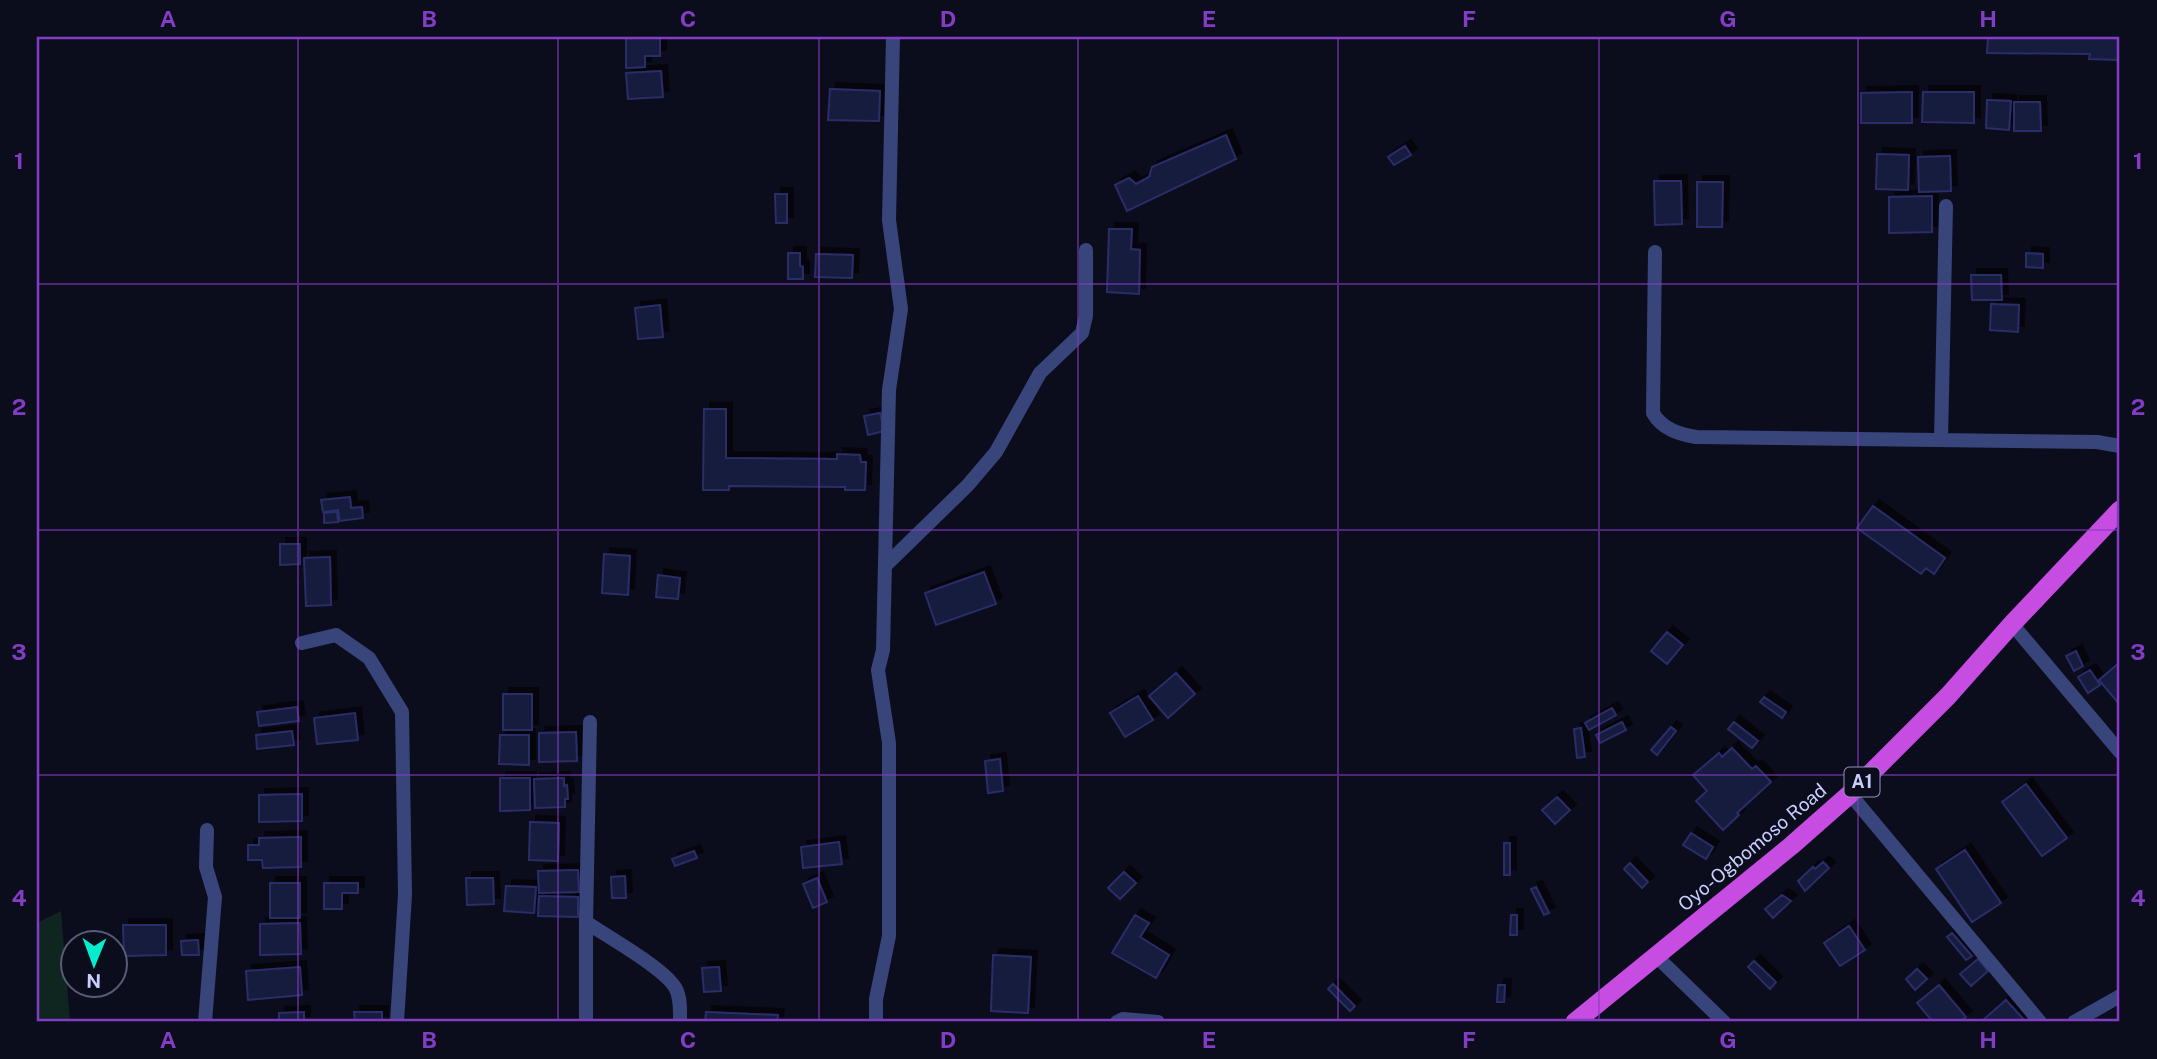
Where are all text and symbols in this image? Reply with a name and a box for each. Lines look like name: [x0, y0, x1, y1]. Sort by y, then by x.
text: A: [160, 5, 177, 32]
text: B: [421, 5, 437, 32]
text: C: [680, 5, 696, 32]
text: D: [940, 5, 956, 32]
text: E: [1202, 5, 1216, 32]
text: F: [1462, 5, 1476, 32]
text: G: [1719, 5, 1737, 32]
text: H: [1979, 5, 1997, 32]
text: 1: [14, 147, 24, 174]
text: 1: [2133, 147, 2143, 174]
text: 2: [12, 393, 26, 420]
text: 2: [2131, 393, 2145, 420]
text: 3: [11, 638, 27, 665]
text: 3: [2130, 638, 2146, 665]
road number: A1: [1844, 768, 1880, 796]
street label: Oyo-Ogbomoso Road: [1673, 779, 1831, 915]
text: 4: [11, 884, 27, 911]
text: 4: [2130, 884, 2146, 911]
north arrow: [60, 930, 130, 1000]
text: N: [86, 970, 101, 992]
text: A: [160, 1026, 177, 1053]
text: B: [421, 1026, 437, 1053]
text: C: [680, 1026, 696, 1053]
text: D: [940, 1026, 956, 1053]
text: E: [1202, 1026, 1216, 1053]
text: F: [1462, 1026, 1476, 1053]
text: G: [1719, 1026, 1737, 1053]
text: H: [1979, 1026, 1997, 1053]

